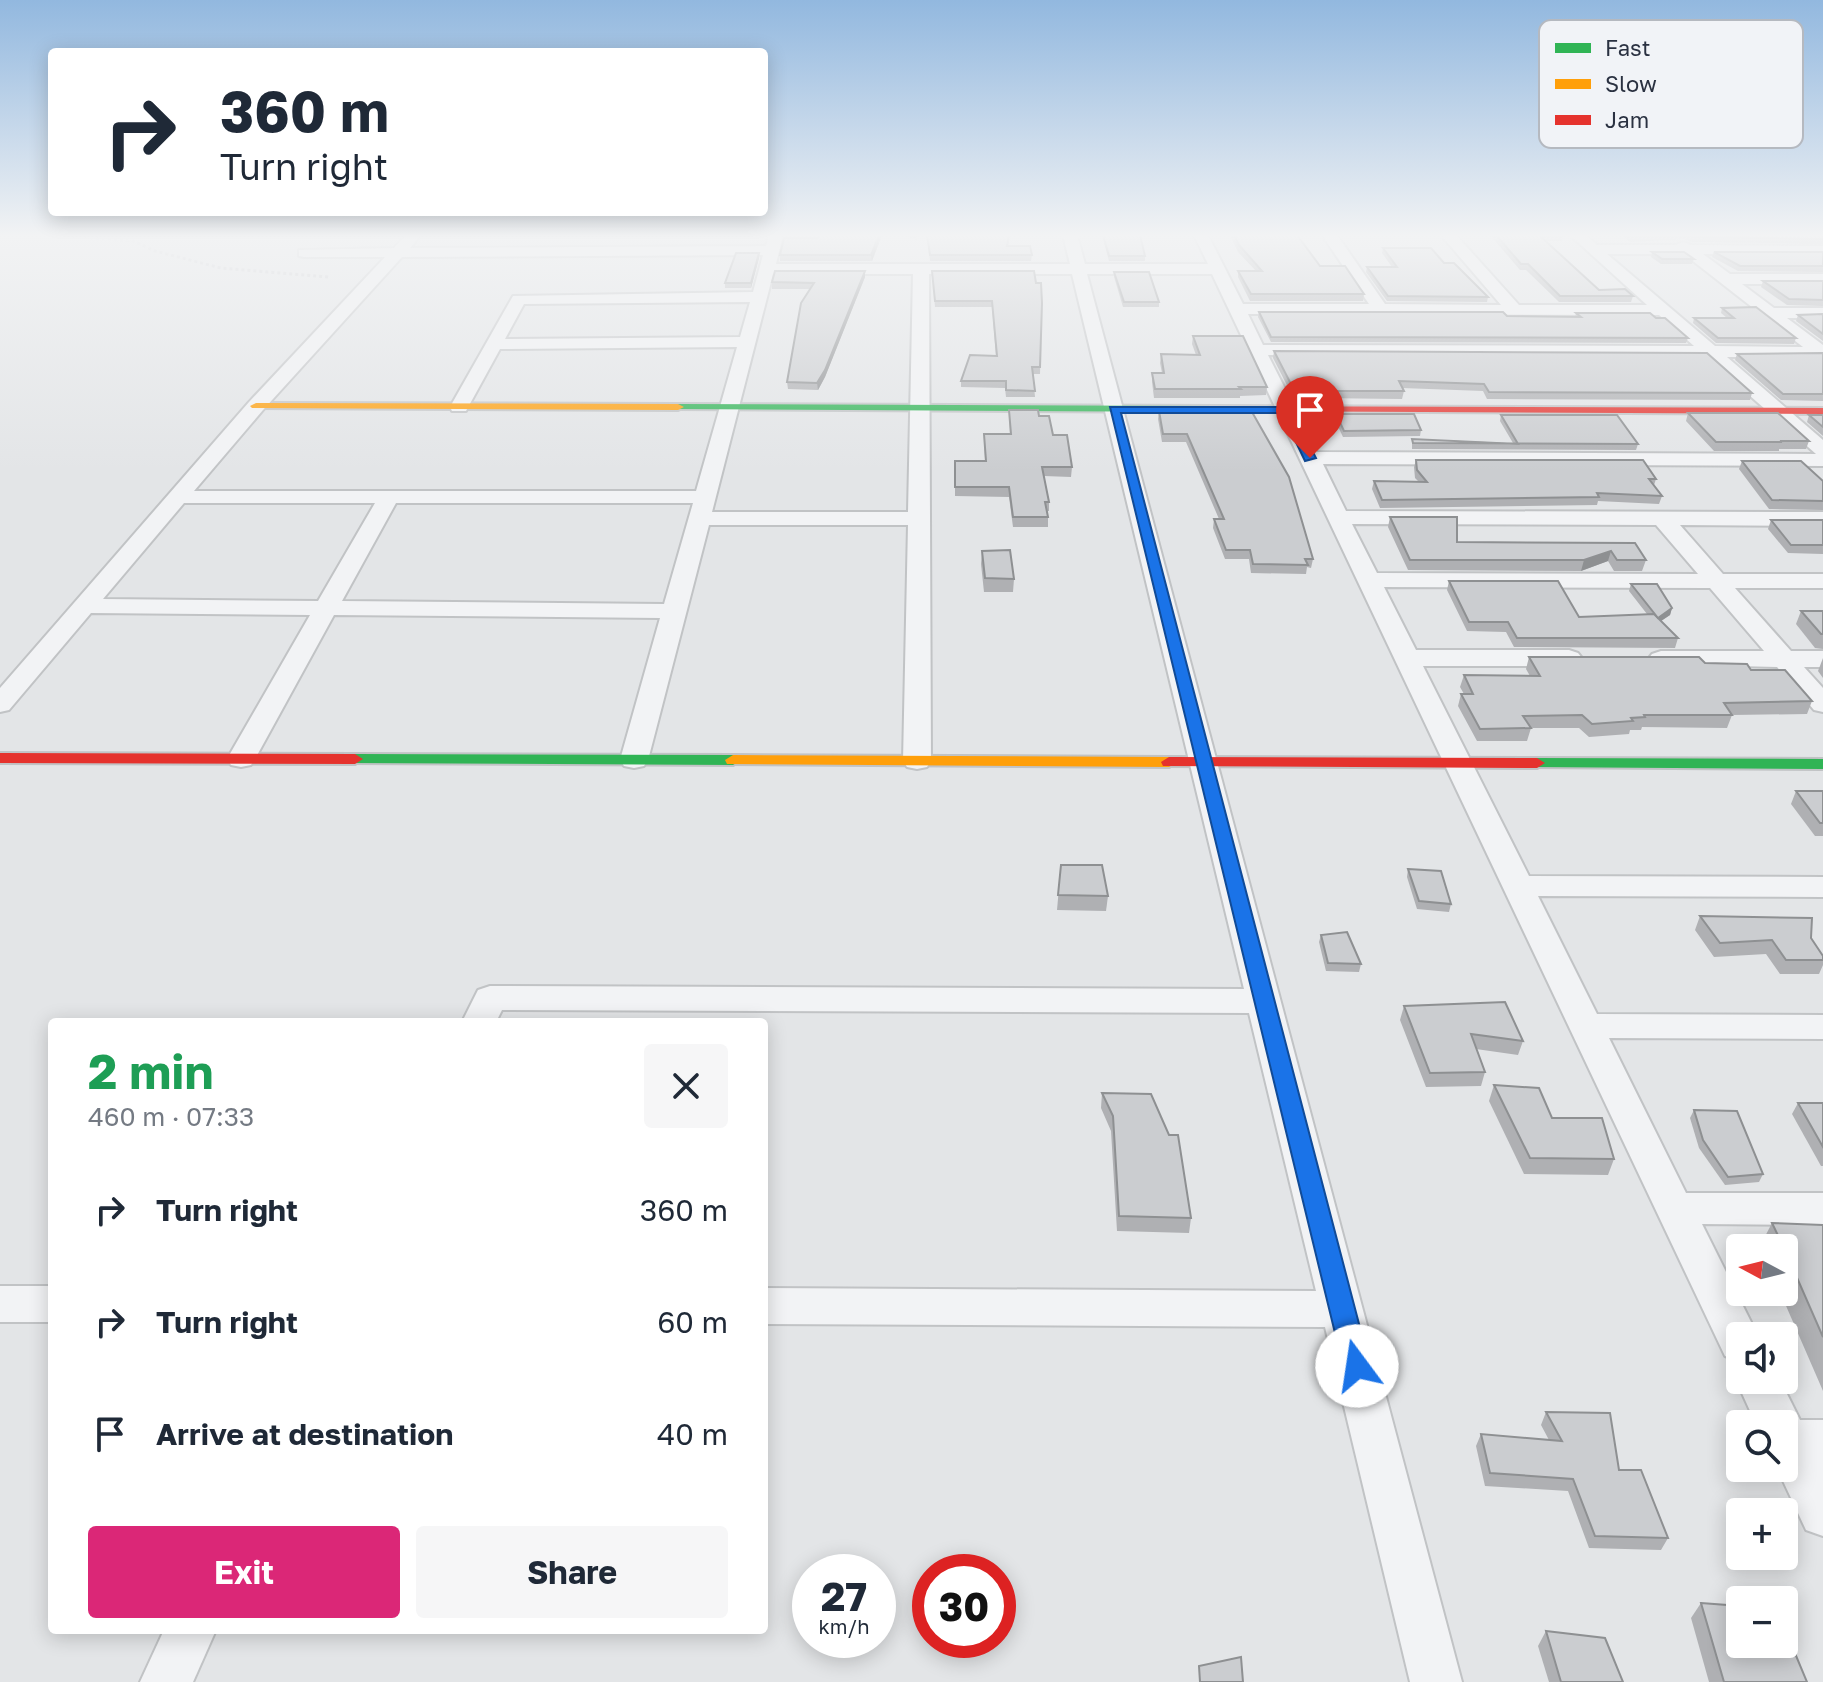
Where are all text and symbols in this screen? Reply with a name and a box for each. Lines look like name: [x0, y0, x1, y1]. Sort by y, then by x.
legend: [1539, 20, 1803, 148]
text: Fast: [1605, 34, 1651, 61]
text: Slow: [1605, 70, 1657, 97]
text: 360 m: [220, 77, 389, 144]
icon: right: [88, 80, 192, 184]
text: Jam: [1605, 106, 1649, 133]
text: Turn right: [220, 145, 388, 188]
pin: [1276, 376, 1344, 458]
icon: arrive: [1288, 388, 1332, 432]
text: 2 min: [88, 1042, 213, 1100]
button: close: [644, 1044, 728, 1128]
text: 460 m · 07:33: [88, 1101, 254, 1132]
icon: right: [88, 1188, 132, 1232]
text: Turn right: [156, 1192, 298, 1228]
text: 360 m: [640, 1192, 728, 1228]
north arrow: [1726, 1234, 1798, 1306]
map controls: [1726, 1234, 1798, 1658]
icon: right: [88, 1300, 132, 1344]
text: Turn right: [156, 1304, 298, 1340]
text: 60 m: [657, 1304, 728, 1340]
button: sound: [1726, 1322, 1798, 1394]
position arrow: [1315, 1324, 1399, 1408]
button: search: [1726, 1410, 1798, 1482]
icon: arrive: [88, 1412, 132, 1456]
text: Arrive at destination: [156, 1416, 453, 1452]
text: 40 m: [657, 1416, 728, 1452]
button: +: [1726, 1498, 1798, 1570]
button: Exit: [88, 1526, 400, 1618]
button: Share: [416, 1526, 728, 1618]
speed limit sign: 30: [912, 1554, 1016, 1658]
text: 27: [821, 1572, 867, 1620]
button: −: [1726, 1586, 1798, 1658]
text: km/h: [819, 1614, 869, 1638]

